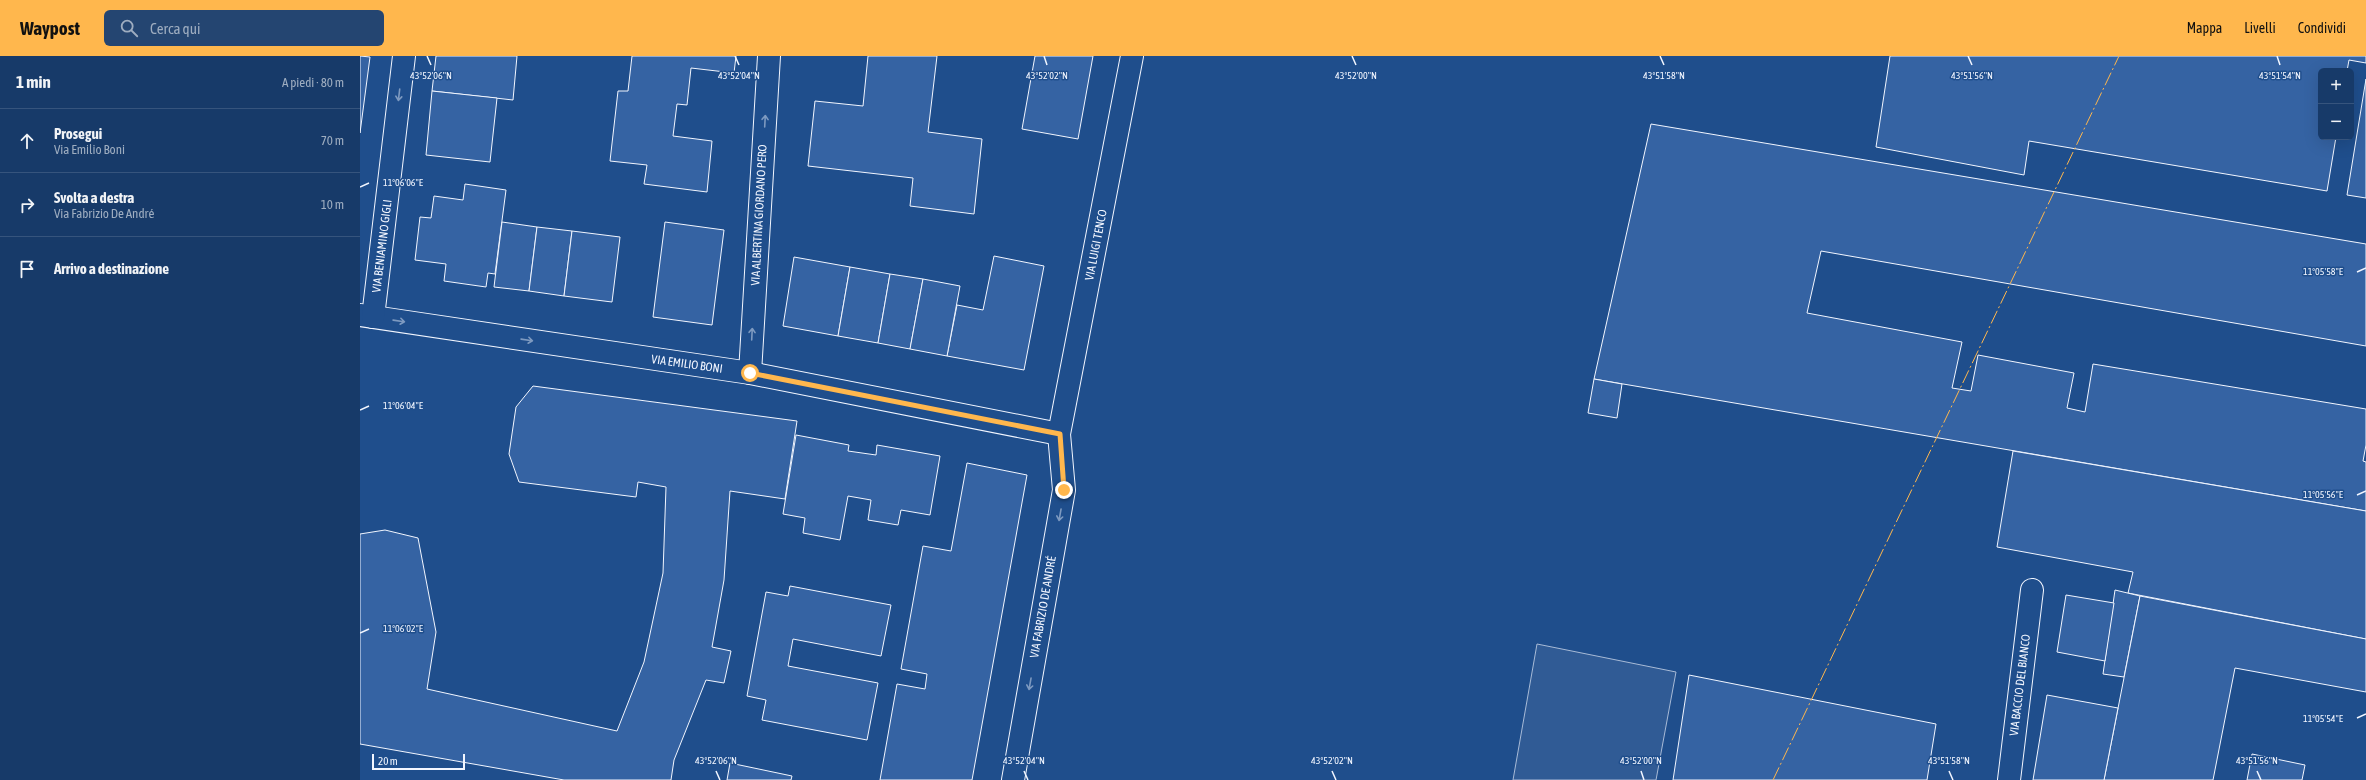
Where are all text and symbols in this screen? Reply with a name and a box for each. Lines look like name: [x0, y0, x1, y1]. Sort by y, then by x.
search box: [104, 10, 384, 46]
text: Waypost: [20, 17, 80, 39]
icon: search: [118, 17, 140, 39]
text: Cerca qui: [150, 20, 200, 37]
text: Mappa: [2187, 20, 2222, 36]
text: Livelli: [2244, 20, 2276, 36]
text: Condividi: [2298, 20, 2346, 36]
map controls: [2318, 68, 2354, 140]
button: +: [2318, 68, 2354, 104]
text: 43°52'06"N: [410, 70, 452, 81]
text: 43°52'04"N: [718, 70, 760, 81]
text: 43°52'02"N: [1026, 70, 1068, 81]
text: 43°52'00"N: [1335, 70, 1377, 81]
text: 43°51'58"N: [1643, 70, 1685, 81]
text: 43°51'56"N: [1951, 70, 1993, 81]
text: 43°51'54"N: [2259, 70, 2301, 81]
text: 1 min: [16, 72, 51, 92]
text: A piedi · 80 m: [282, 75, 344, 90]
one-way arrow: [396, 88, 403, 101]
button: −: [2318, 104, 2354, 140]
one-way arrow: [761, 115, 768, 128]
text: Prosegui: [54, 125, 102, 142]
icon: ahead: [16, 130, 38, 152]
text: 70 m: [321, 133, 344, 148]
text: Via Emilio Boni: [54, 142, 125, 157]
street label: VIA ALBERTINA GIORDANO PERO: [748, 144, 770, 286]
text: 11°06'06"E: [383, 177, 424, 188]
text: Svolta a destra: [54, 189, 134, 206]
icon: right: [16, 194, 38, 216]
text: 10 m: [321, 197, 344, 212]
street label: VIA BENIAMINO GIGLI: [369, 199, 395, 293]
text: Via Fabrizio De André: [54, 206, 154, 221]
street label: VIA LUIGI TENCO: [1082, 208, 1110, 282]
icon: arrive: [16, 258, 38, 280]
text: Arrivo a destinazione: [54, 260, 169, 277]
text: 11°05'58"E: [2303, 266, 2344, 277]
one-way arrow: [392, 317, 405, 325]
one-way arrow: [748, 328, 755, 341]
one-way arrow: [520, 336, 533, 344]
street label: VIA EMILIO BONI: [650, 352, 724, 376]
route start: [741, 364, 759, 382]
text: 11°06'04"E: [383, 400, 424, 411]
route end: [1055, 481, 1073, 499]
text: 11°05'56"E: [2303, 489, 2344, 500]
one-way arrow: [1055, 508, 1063, 521]
street label: VIA FABRIZIO DE ANDRÉ: [1027, 555, 1059, 659]
text: 11°06'02"E: [383, 623, 424, 634]
street label: VIA BACCIO DEL BIANCO: [2007, 633, 2033, 737]
one-way arrow: [1026, 677, 1034, 690]
text: 11°05'54"E: [2303, 713, 2344, 724]
scale bar: [372, 752, 465, 771]
text: 20 m: [378, 755, 398, 767]
text: 43°52'06"N: [695, 755, 737, 766]
text: 43°52'04"N: [1003, 755, 1045, 766]
text: 43°52'02"N: [1311, 755, 1353, 766]
text: 43°52'00"N: [1620, 755, 1662, 766]
text: 43°51'58"N: [1928, 755, 1970, 766]
text: 43°51'56"N: [2236, 755, 2278, 766]

